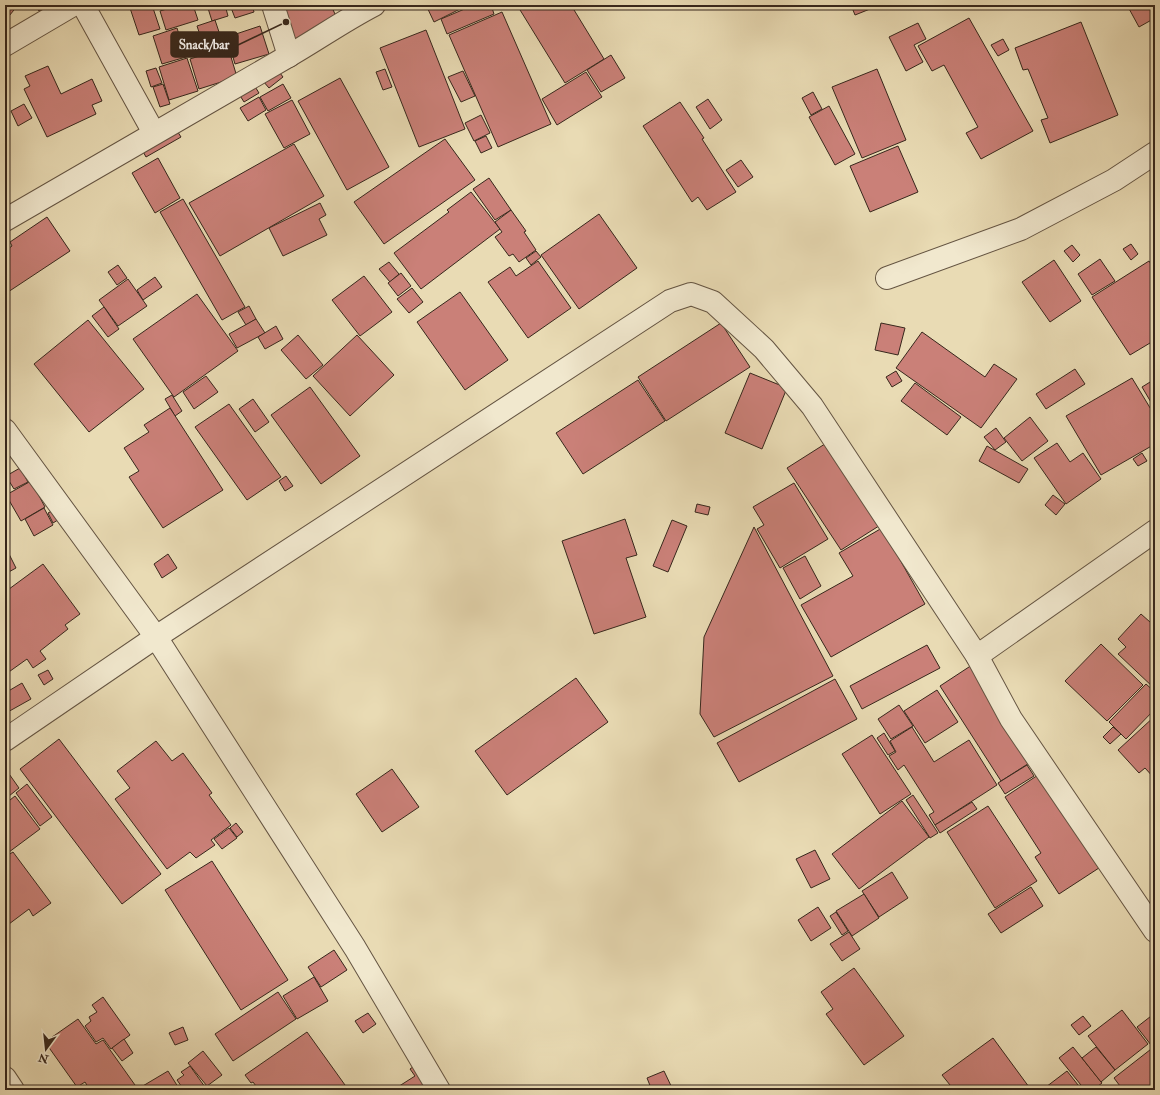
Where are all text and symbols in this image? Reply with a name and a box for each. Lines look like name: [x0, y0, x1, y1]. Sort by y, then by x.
callout: Snack/bar: [171, 32, 238, 57]
text: Snack/bar: [179, 37, 230, 53]
north arrow: [26, 1029, 66, 1069]
text: N: [36, 1050, 51, 1066]

